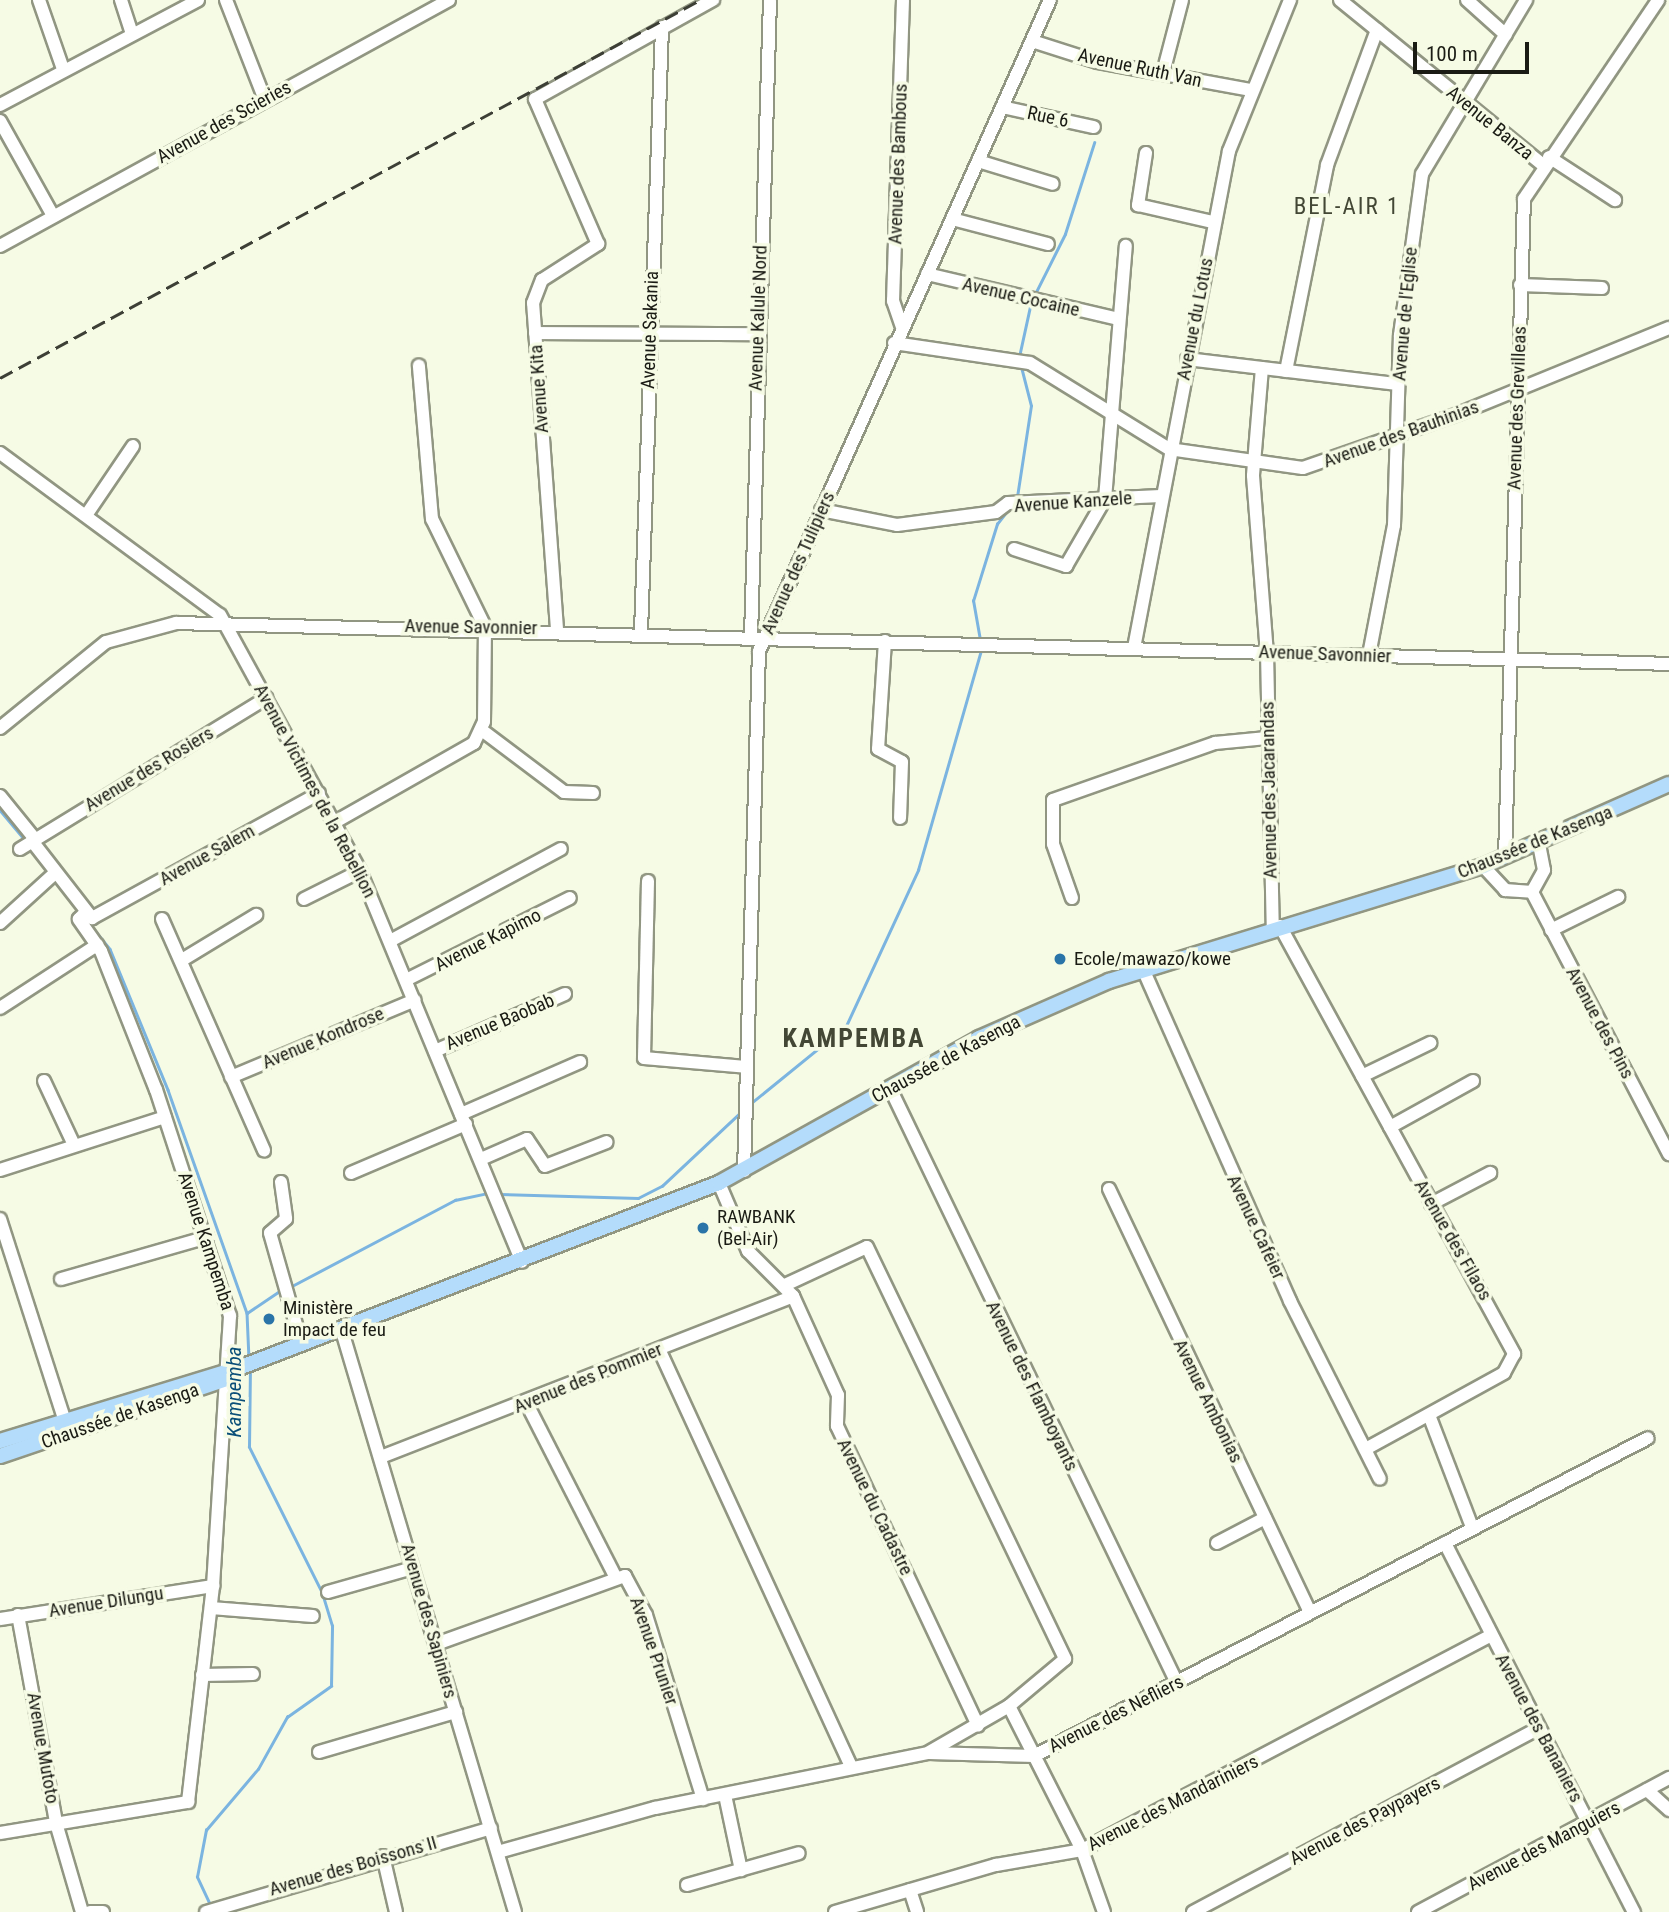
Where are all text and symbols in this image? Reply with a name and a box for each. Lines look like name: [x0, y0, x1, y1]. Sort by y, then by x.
scale bar: [1417, 28, 1532, 72]
text: 100 m: [1426, 42, 1478, 66]
street label: Avenue Ruth Van: [1076, 44, 1204, 92]
street label: Avenue des Scieries: [153, 76, 295, 168]
street label: Avenue Banza: [1442, 81, 1538, 165]
street label: Avenue des Bambous: [884, 83, 912, 245]
street label: Rue 6: [1025, 101, 1071, 133]
district label: BEL-AIR 1: [1295, 193, 1399, 221]
street label: Avenue Kalule Nord: [744, 245, 772, 391]
street label: Avenue de l'Eglise: [1388, 246, 1422, 382]
street label: Avenue du Lotus: [1172, 256, 1218, 382]
street label: Avenue Sakania: [637, 270, 663, 390]
street label: Avenue Cocaine: [960, 272, 1082, 322]
street label: Avenue des Grevilleas: [1503, 326, 1531, 490]
street label: Avenue Kita: [525, 344, 553, 434]
street label: Avenue des Bauhinias: [1320, 395, 1482, 473]
street label: Avenue Kanzele: [1013, 487, 1133, 517]
street label: Avenue des Tulipiers: [756, 488, 840, 638]
street label: Avenue Savonnier: [404, 614, 538, 640]
street label: Avenue Savonnier: [1258, 640, 1392, 668]
street label: Avenue Victimes de la Rebellion: [249, 680, 381, 902]
street label: Avenue des Jacarandas: [1256, 701, 1282, 879]
street label: Avenue des Rosiers: [80, 722, 218, 816]
street label: Chaussée de Kasenga: [1454, 800, 1616, 884]
street label: Avenue Salem: [155, 819, 259, 891]
street label: Avenue Kapimo: [431, 903, 545, 977]
place label: Ecole/mawazo/kowe: [1074, 948, 1231, 970]
marker: Ecole/mawazo/kowe: [1052, 951, 1068, 967]
street label: Avenue des Pins: [1561, 963, 1639, 1083]
street label: Avenue Baobab: [442, 989, 558, 1055]
street label: Avenue Kondrose: [259, 1002, 387, 1074]
street label: Chaussée de Kasenga: [868, 1010, 1024, 1108]
district label: KAMPEMBA: [784, 1023, 924, 1055]
street label: Avenue Kampemba: [173, 1169, 239, 1313]
street label: Avenue Cafeier: [1222, 1171, 1290, 1283]
street label: Avenue des Filaos: [1409, 1176, 1497, 1304]
place label: RAWBANK (Bel-Air): [717, 1206, 795, 1250]
marker: RAWBANK (Bel-Air): [695, 1220, 711, 1236]
place label: Ministère Impact de feu: [283, 1297, 386, 1341]
street label: Avenue des Flamboyants: [981, 1297, 1083, 1475]
marker: Ministère Impact de feu: [261, 1311, 277, 1327]
street label: Avenue Ambonias: [1168, 1336, 1248, 1466]
street label: Avenue des Pommier: [510, 1338, 666, 1418]
water label: Kampemba: [221, 1347, 247, 1437]
street label: Chaussée de Kasenga: [38, 1378, 202, 1454]
street label: Avenue du Cadastre: [832, 1435, 918, 1579]
street label: Avenue des Sapiniers: [396, 1541, 462, 1701]
street label: Avenue Dilungu: [47, 1582, 165, 1622]
street label: Avenue Prunier: [625, 1594, 683, 1708]
street label: Avenue des Bananiers: [1490, 1650, 1588, 1806]
street label: Avenue des Nefliers: [1045, 1670, 1187, 1758]
street label: Avenue Mutoto: [22, 1691, 64, 1805]
street label: Avenue des Mandariniers: [1084, 1750, 1262, 1856]
street label: Avenue des Paypayers: [1286, 1772, 1444, 1870]
street label: Avenue des Manguiers: [1464, 1796, 1624, 1896]
street label: Avenue des Boissons II: [267, 1831, 439, 1901]

